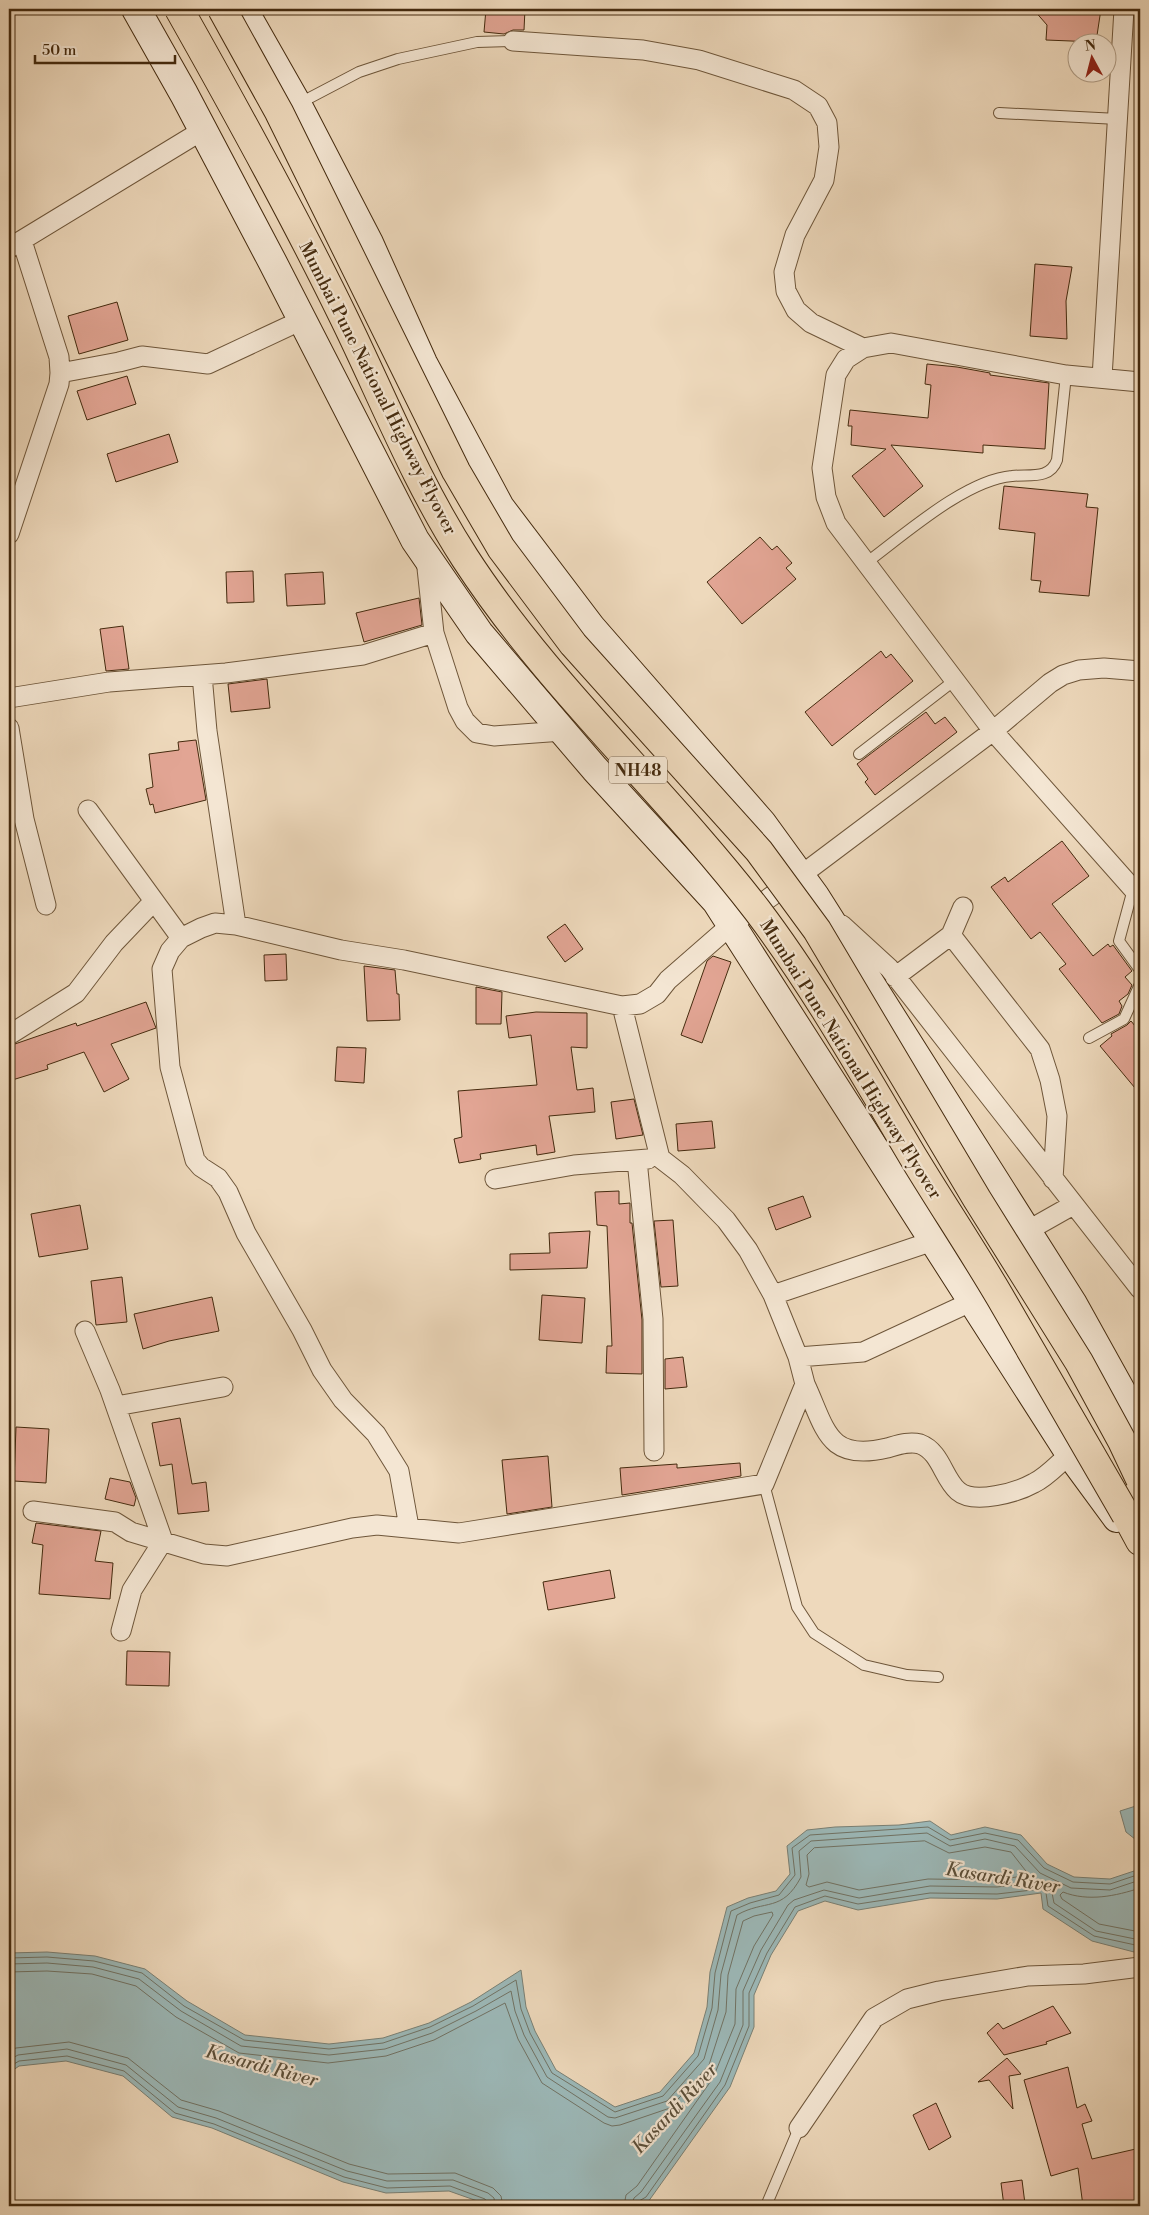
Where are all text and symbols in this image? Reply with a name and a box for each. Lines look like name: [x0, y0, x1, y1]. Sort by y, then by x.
scale bar: [35, 32, 175, 64]
north arrow: [1066, 32, 1116, 82]
text: N: [1084, 36, 1097, 56]
text: 50 m: [42, 41, 76, 60]
street label: Mumbai Pune National Highway Flyover: [293, 238, 462, 539]
road number: NH48: [609, 756, 667, 784]
street label: Mumbai Pune National Highway Flyover: [754, 915, 947, 1204]
water label: Kasardi River: [944, 1857, 1063, 1899]
water label: Kasardi River: [203, 2039, 322, 2093]
water label: Kasardi River: [626, 2058, 724, 2159]

